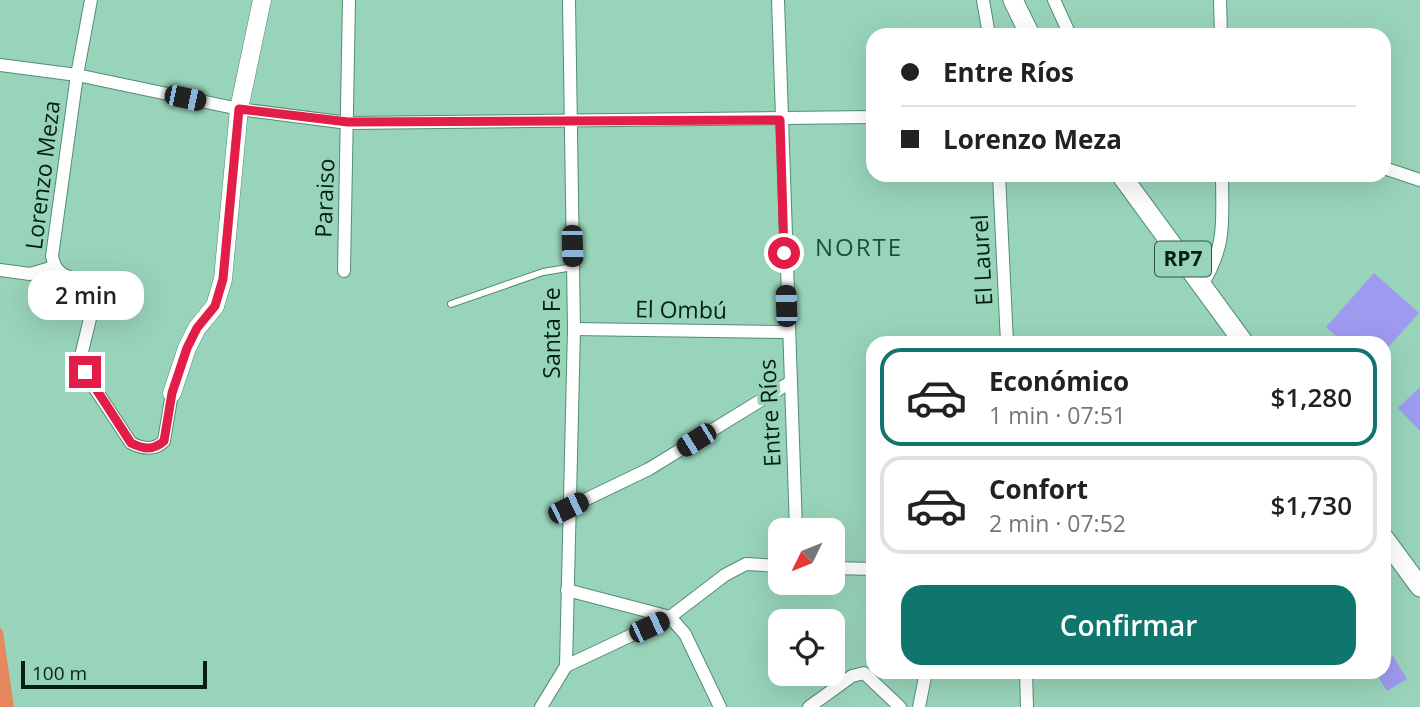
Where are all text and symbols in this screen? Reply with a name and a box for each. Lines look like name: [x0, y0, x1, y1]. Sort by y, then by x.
text: Entre Ríos: [943, 54, 1074, 90]
car: [163, 83, 208, 113]
street label: Lorenzo Meza: [17, 98, 67, 251]
text: Lorenzo Meza: [943, 121, 1122, 157]
street label: Paraiso: [307, 158, 341, 238]
street label: El Laurel: [963, 213, 999, 307]
car: [561, 225, 584, 267]
district label: NORTE: [815, 230, 903, 263]
route start: [768, 237, 800, 269]
road number: RP7: [1155, 242, 1211, 276]
callout: 2 min: [27, 270, 143, 320]
text: 2 min: [55, 279, 117, 311]
car: [775, 285, 798, 327]
street label: Santa Fe: [535, 287, 567, 379]
street label: El Ombú: [635, 292, 727, 326]
route end: [69, 356, 101, 388]
street label: Entre Ríos: [750, 358, 788, 468]
text: Económico: [989, 363, 1129, 399]
icon: car: [905, 366, 968, 429]
text: $1,280: [1271, 379, 1352, 415]
text: 1 min · 07:51: [989, 399, 1126, 431]
car: [673, 420, 720, 460]
text: Confort: [989, 471, 1088, 507]
icon: car: [905, 474, 968, 537]
text: $1,730: [1271, 487, 1352, 523]
car: [545, 489, 592, 527]
text: 2 min · 07:52: [989, 507, 1126, 539]
north arrow: [768, 518, 845, 595]
map controls: [768, 518, 845, 686]
button: Confirmar: [901, 585, 1356, 665]
car: [626, 609, 673, 645]
button: locate: [768, 609, 845, 686]
scale bar: [21, 658, 206, 690]
text: 100 m: [32, 660, 87, 686]

